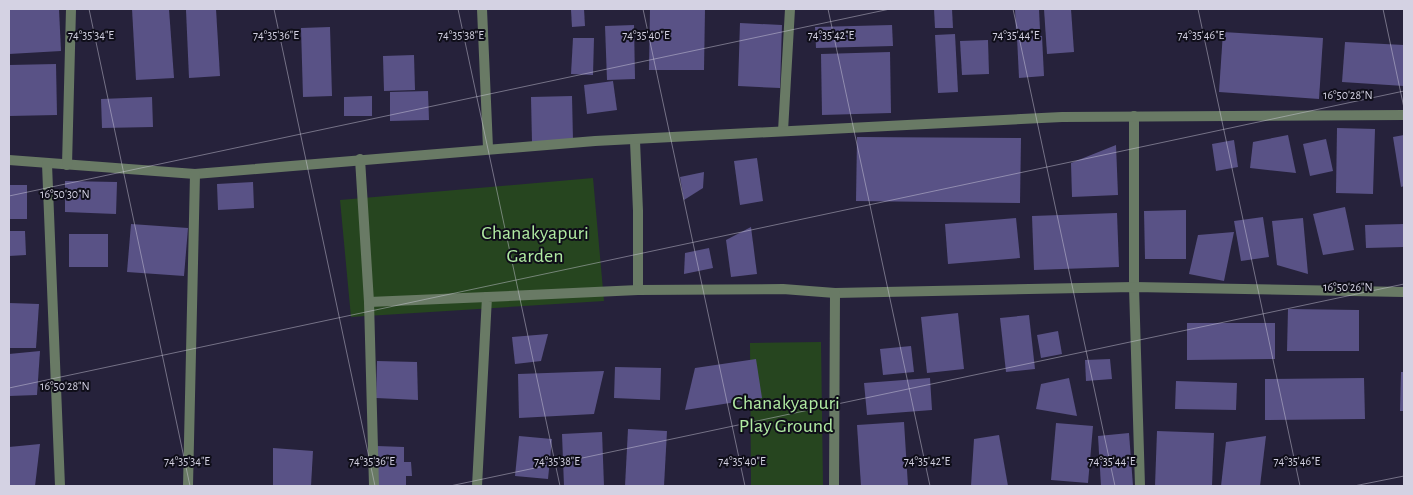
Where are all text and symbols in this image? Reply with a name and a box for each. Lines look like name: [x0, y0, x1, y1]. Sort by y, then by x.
text: 74°35'34"E: [68, 29, 114, 41]
text: 74°35'36"E: [253, 29, 299, 41]
text: 74°35'38"E: [438, 29, 484, 41]
text: 74°35'40"E: [622, 29, 670, 41]
text: 74°35'42"E: [808, 29, 855, 41]
text: 74°35'44"E: [993, 29, 1040, 41]
text: 74°35'46"E: [1178, 29, 1225, 41]
text: 16°50'28"N: [1323, 89, 1373, 101]
text: 16°50'30"N: [40, 188, 90, 200]
park label: Chanakyapuri Garden: [481, 223, 589, 266]
text: 16°50'26"N: [1323, 281, 1373, 293]
text: 16°50'28"N: [40, 380, 90, 392]
park label: Chanakyapuri Play Ground: [732, 393, 840, 436]
text: 74°35'34"E: [164, 455, 210, 467]
text: 74°35'36"E: [349, 455, 395, 467]
text: 74°35'38"E: [534, 455, 580, 467]
text: 74°35'40"E: [718, 455, 766, 467]
text: 74°35'42"E: [904, 455, 951, 467]
text: 74°35'44"E: [1089, 455, 1136, 467]
text: 74°35'46"E: [1274, 455, 1321, 467]

